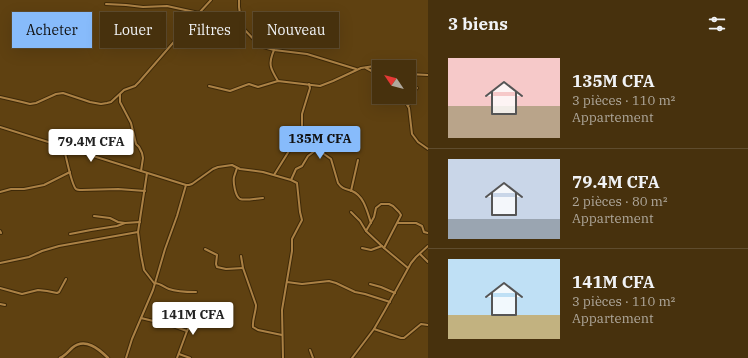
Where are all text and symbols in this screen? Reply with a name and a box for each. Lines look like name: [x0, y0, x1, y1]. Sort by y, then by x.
chip: Acheter: [12, 12, 92, 48]
chip: Louer: [100, 12, 166, 48]
chip: Filtres: [174, 12, 245, 48]
chip: Nouveau: [253, 12, 339, 48]
text: 3 biens: [448, 13, 508, 35]
icon: filters: [706, 13, 728, 35]
north arrow: [372, 60, 416, 104]
map controls: [372, 60, 416, 104]
text: 135M CFA: [572, 70, 655, 92]
icon: home: [480, 74, 528, 122]
text: 3 pièces · 110 m²: [572, 92, 675, 109]
text: Appartement: [572, 109, 654, 126]
pin: 135M CFA: [279, 126, 361, 160]
pin: 79.4M CFA: [45, 129, 137, 163]
text: 135M CFA: [288, 130, 352, 147]
text: 79.4M CFA: [58, 133, 124, 150]
text: 79.4M CFA: [572, 171, 660, 193]
icon: home: [480, 175, 528, 223]
text: 2 pièces · 80 m²: [572, 193, 668, 210]
text: Appartement: [572, 210, 654, 227]
text: 141M CFA: [572, 271, 655, 293]
icon: home: [480, 275, 528, 323]
text: 3 pièces · 110 m²: [572, 293, 675, 310]
pin: 141M CFA: [152, 302, 234, 336]
text: 141M CFA: [161, 306, 225, 323]
text: Appartement: [572, 310, 654, 327]

